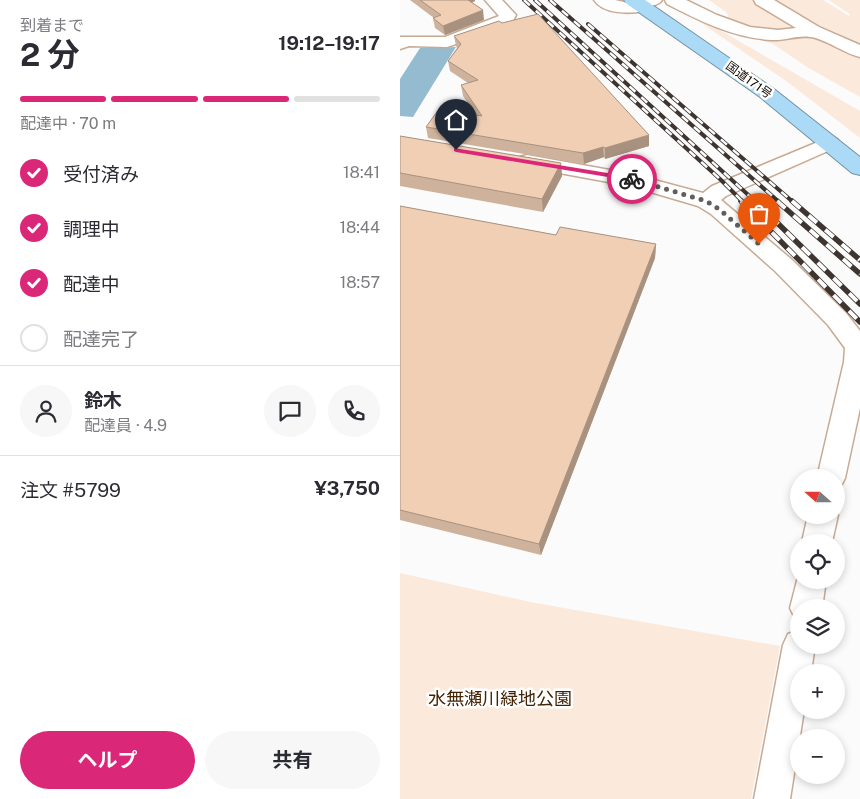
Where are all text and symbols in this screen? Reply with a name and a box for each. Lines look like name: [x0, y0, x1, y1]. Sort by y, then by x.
text: 到着まで: [20, 16, 84, 35]
text: 19:12–19:17: [278, 32, 380, 54]
text: 2 分: [20, 36, 80, 73]
street label: 国道171号: [723, 59, 775, 101]
pin: [435, 99, 477, 150]
icon: home: [442, 106, 470, 134]
text: 配達中 · 70 m: [20, 114, 116, 133]
courier: [607, 154, 657, 204]
icon: check: [20, 159, 48, 187]
text: 受付済み: [63, 163, 139, 185]
text: 18:41: [343, 163, 380, 182]
icon: bike: [618, 165, 646, 193]
pin: [738, 193, 780, 244]
icon: bag: [745, 200, 773, 228]
icon: check: [20, 214, 48, 242]
text: 調理中: [63, 218, 120, 240]
text: 18:44: [340, 218, 380, 237]
icon: check: [20, 269, 48, 297]
text: 配達中: [63, 273, 120, 295]
text: 18:57: [340, 273, 380, 292]
text: 配達完了: [63, 328, 139, 350]
button: person: [20, 385, 72, 437]
button: chat: [264, 385, 316, 437]
button: phone: [328, 385, 380, 437]
text: 鈴木: [84, 389, 122, 411]
text: 配達員 · 4.9: [84, 416, 167, 435]
north arrow: [790, 469, 845, 524]
map controls: [790, 469, 845, 784]
text: ¥3,750: [314, 477, 380, 499]
text: 注文 #5799: [20, 479, 121, 501]
button: locate: [790, 534, 845, 589]
button: layers: [790, 599, 845, 654]
button: +: [790, 664, 845, 719]
park label: 水無瀬川緑地公園: [428, 688, 572, 709]
button: −: [790, 729, 845, 784]
button: ヘルプ: [20, 731, 195, 789]
button: 共有: [205, 731, 380, 789]

